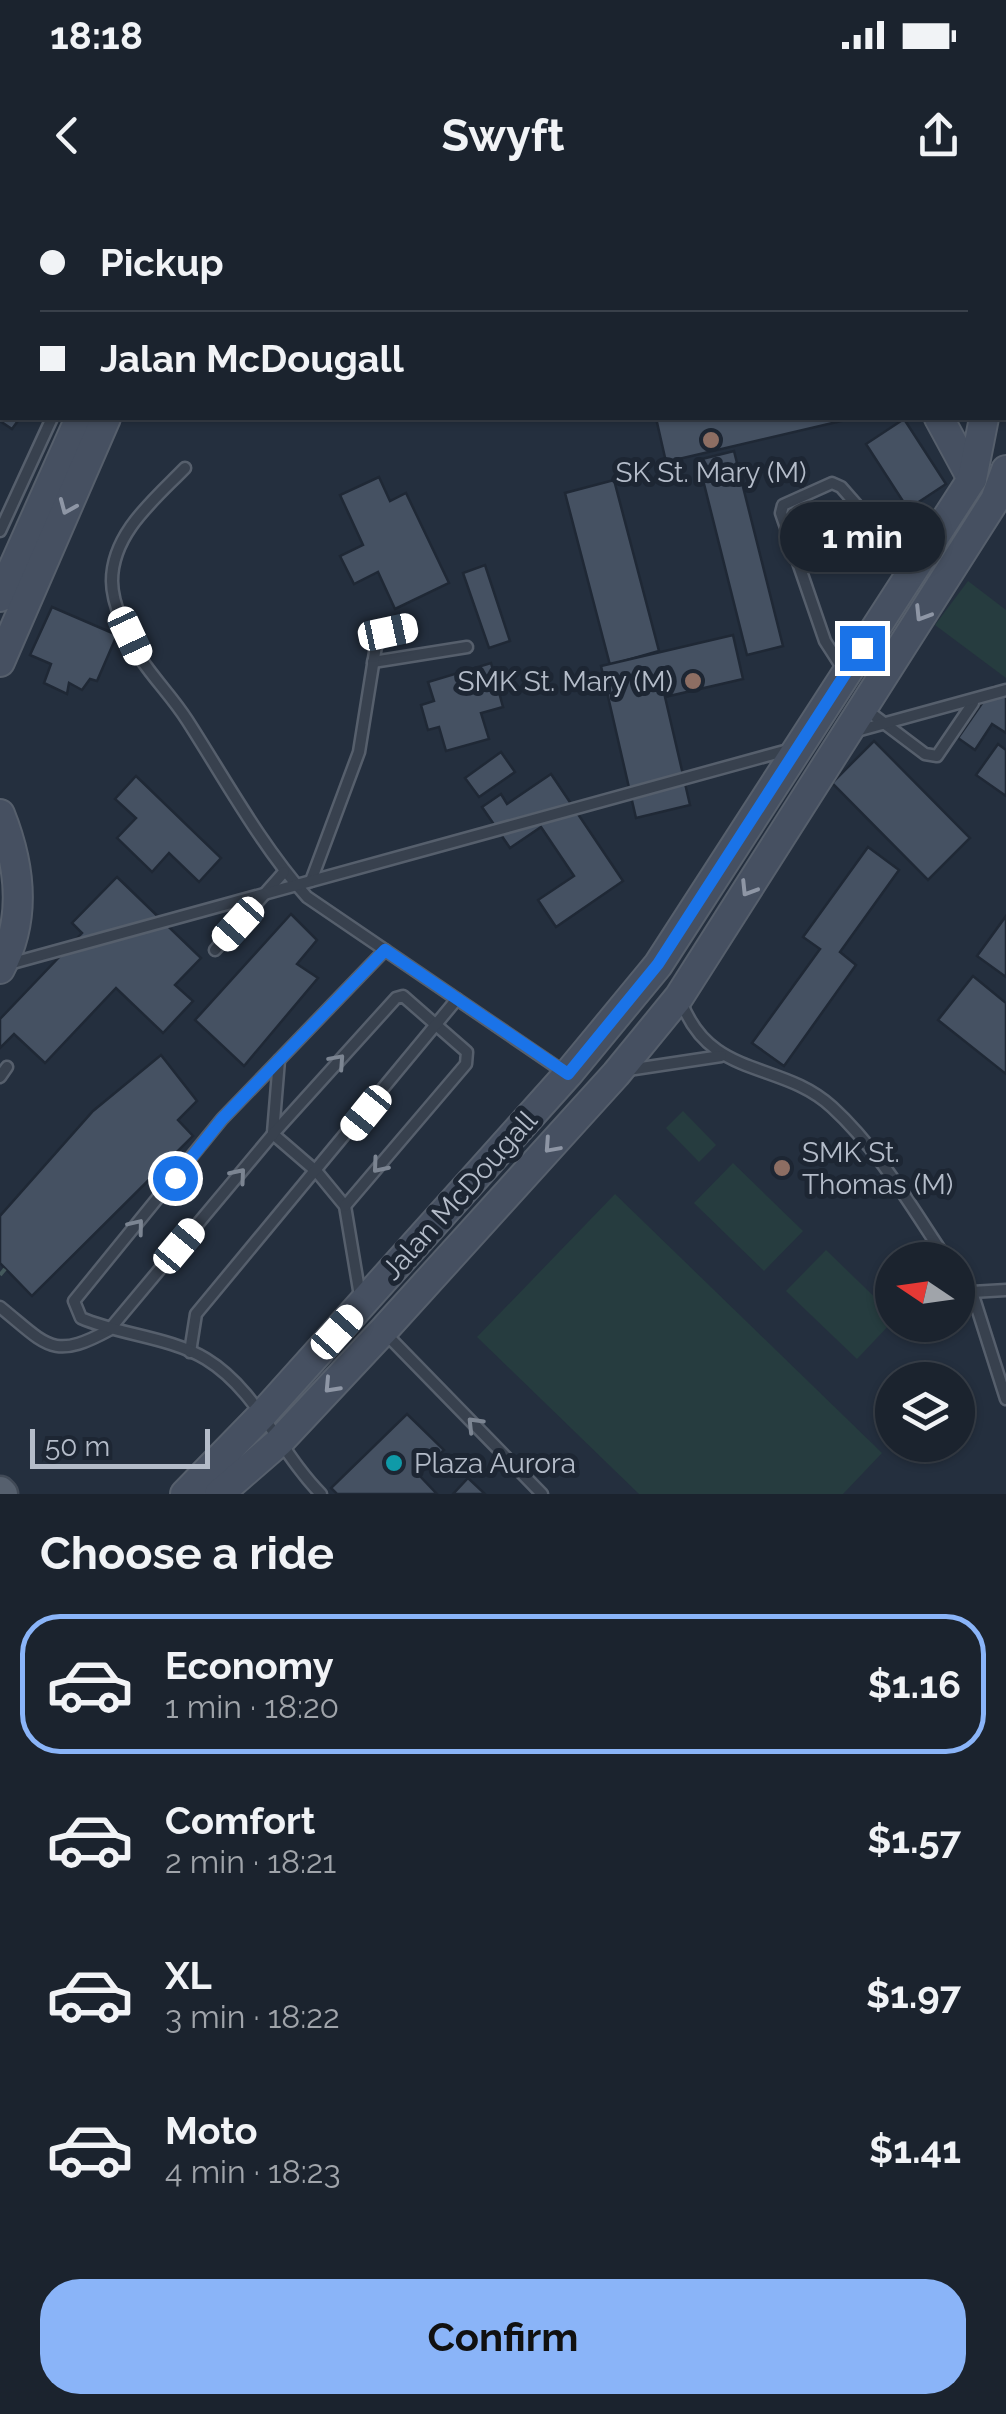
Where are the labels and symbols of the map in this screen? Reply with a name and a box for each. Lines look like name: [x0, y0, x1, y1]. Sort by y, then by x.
marker: SK St. Mary (M): [700, 429, 722, 451]
place label: SK St. Mary (M): [615, 456, 807, 489]
one-way arrow: [59, 497, 79, 515]
callout: 1 min: [780, 503, 944, 573]
car: [104, 602, 156, 670]
one-way arrow: [915, 604, 934, 622]
car: [356, 611, 420, 653]
route end: [840, 626, 885, 671]
place label: SMK St. Mary (M): [457, 665, 673, 698]
marker: SMK St. Mary (M): [682, 670, 704, 692]
one-way arrow: [741, 878, 760, 896]
car: [207, 892, 269, 956]
one-way arrow: [327, 1054, 345, 1073]
car: [335, 1080, 397, 1146]
street label: Jalan McDougall: [375, 1104, 544, 1287]
one-way arrow: [544, 1134, 562, 1153]
place label: SMK St. Thomas (M): [802, 1136, 953, 1201]
one-way arrow: [373, 1155, 391, 1173]
route start: [153, 1156, 198, 1201]
marker: SMK St. Thomas (M): [771, 1157, 793, 1179]
one-way arrow: [227, 1168, 245, 1186]
car: [148, 1213, 210, 1279]
one-way arrow: [125, 1219, 142, 1237]
north arrow: [875, 1242, 975, 1342]
car: [306, 1300, 368, 1364]
one-way arrow: [325, 1374, 343, 1393]
one-way arrow: [468, 1418, 486, 1436]
scale bar: [30, 1424, 210, 1468]
place label: Plaza Aurora: [414, 1447, 576, 1480]
marker: Plaza Aurora: [383, 1452, 405, 1474]

